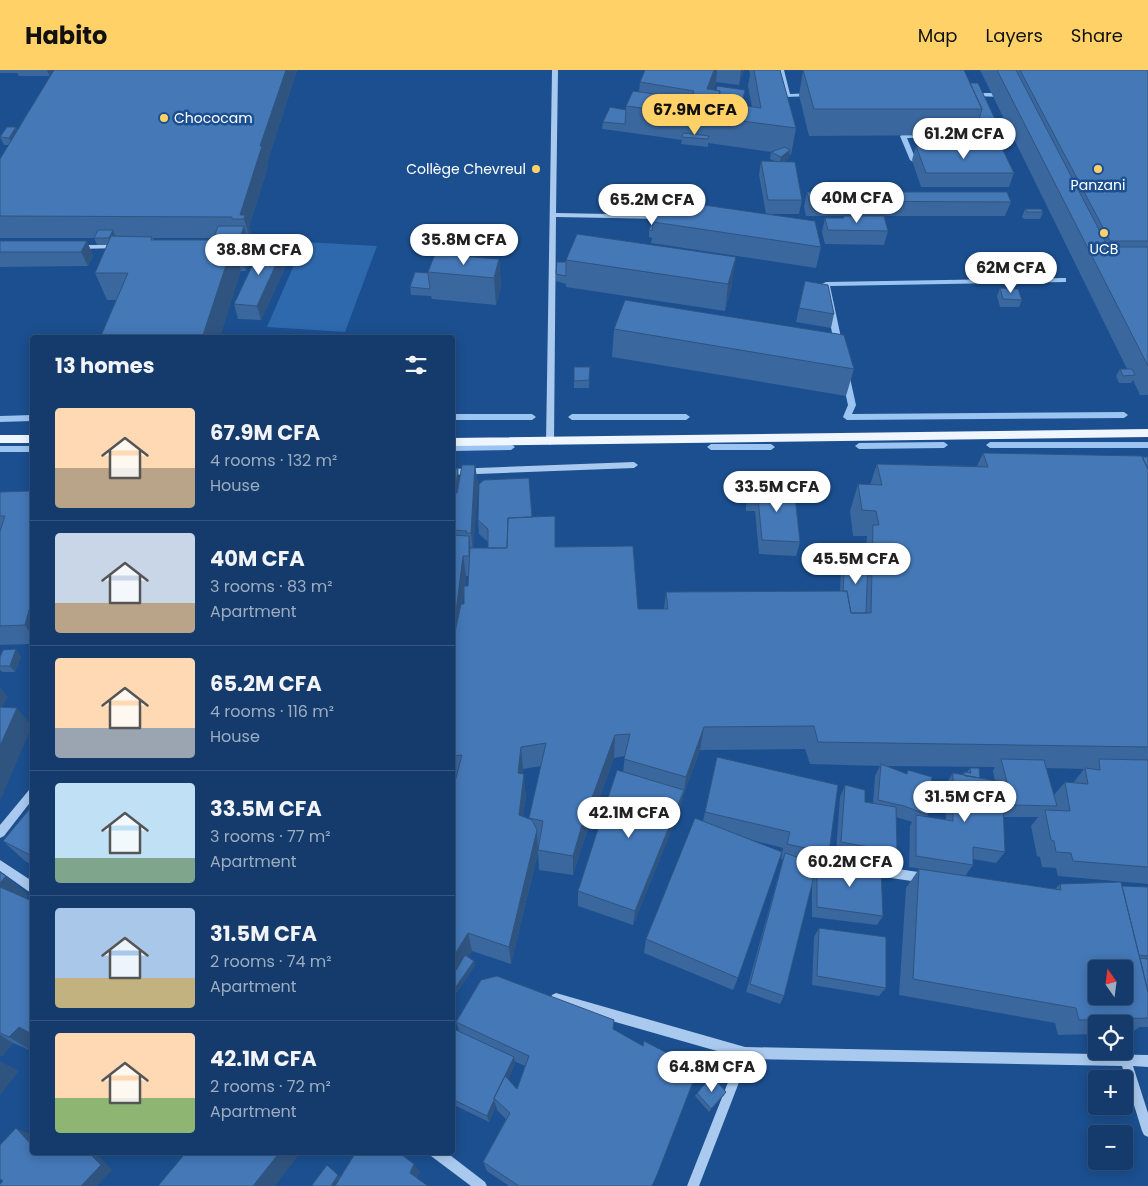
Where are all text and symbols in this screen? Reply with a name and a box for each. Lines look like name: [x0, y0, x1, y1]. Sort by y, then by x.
text: Habito: [25, 19, 107, 52]
text: Map: [918, 23, 958, 48]
text: Layers: [986, 23, 1043, 48]
text: Share: [1071, 23, 1123, 48]
pin: 67.9M CFA: [638, 93, 752, 136]
text: 67.9M CFA: [653, 98, 737, 121]
place label: Chococam: [174, 108, 253, 128]
marker: Chococam: [158, 112, 170, 124]
pin: 61.2M CFA: [907, 118, 1021, 160]
text: 61.2M CFA: [924, 122, 1004, 145]
place label: Collège Chevreul: [406, 159, 526, 179]
marker: Collège Chevreul: [530, 163, 542, 175]
marker: Panzani: [1092, 163, 1104, 175]
place label: Panzani: [1071, 175, 1125, 195]
pin: 40M CFA: [811, 182, 903, 224]
pin: 65.2M CFA: [595, 184, 709, 226]
text: 40M CFA: [821, 186, 893, 209]
text: 65.2M CFA: [609, 188, 695, 211]
pin: 35.8M CFA: [407, 224, 521, 266]
marker: UCB: [1098, 227, 1110, 239]
text: 35.8M CFA: [421, 228, 507, 251]
pin: 38.8M CFA: [202, 234, 316, 276]
text: 38.8M CFA: [216, 238, 302, 261]
place label: UCB: [1090, 239, 1118, 259]
pin: 62M CFA: [965, 252, 1057, 294]
text: 62M CFA: [976, 256, 1046, 279]
text: 13 homes: [55, 351, 154, 380]
icon: filters: [402, 351, 430, 379]
text: 67.9M CFA: [210, 418, 320, 447]
icon: home: [95, 428, 155, 488]
text: 4 rooms · 132 m²: [210, 449, 337, 472]
pin: 33.5M CFA: [720, 470, 834, 513]
text: House: [210, 474, 260, 497]
text: 33.5M CFA: [734, 475, 820, 498]
pin: 45.5M CFA: [799, 542, 913, 585]
text: 40M CFA: [210, 544, 305, 573]
text: 45.5M CFA: [813, 547, 899, 570]
icon: home: [95, 553, 155, 613]
text: 3 rooms · 83 m²: [210, 575, 332, 598]
text: Apartment: [210, 600, 297, 623]
text: 65.2M CFA: [210, 669, 322, 698]
icon: home: [95, 678, 155, 738]
text: 4 rooms · 116 m²: [210, 700, 334, 723]
text: House: [210, 725, 260, 748]
pin: 31.5M CFA: [908, 780, 1022, 823]
text: 31.5M CFA: [924, 785, 1006, 808]
text: 33.5M CFA: [210, 794, 322, 823]
pin: 42.1M CFA: [572, 796, 686, 839]
text: 42.1M CFA: [588, 801, 670, 824]
icon: home: [95, 803, 155, 863]
text: 3 rooms · 77 m²: [210, 825, 330, 848]
pin: 60.2M CFA: [793, 846, 907, 888]
text: Apartment: [210, 850, 297, 873]
text: 60.2M CFA: [807, 850, 893, 873]
text: 31.5M CFA: [210, 919, 317, 948]
icon: home: [95, 928, 155, 988]
text: 2 rooms · 74 m²: [210, 950, 332, 973]
north arrow: [1088, 960, 1132, 1005]
map controls: [1088, 960, 1133, 1170]
text: Apartment: [210, 975, 297, 998]
button: locate: [1088, 1015, 1133, 1060]
text: 42.1M CFA: [210, 1044, 317, 1073]
pin: 64.8M CFA: [655, 1050, 769, 1093]
icon: home: [95, 1053, 155, 1113]
text: 64.8M CFA: [669, 1055, 755, 1078]
button: +: [1088, 1070, 1133, 1115]
text: 2 rooms · 72 m²: [210, 1075, 331, 1098]
text: Apartment: [210, 1100, 297, 1123]
button: −: [1088, 1125, 1133, 1170]

